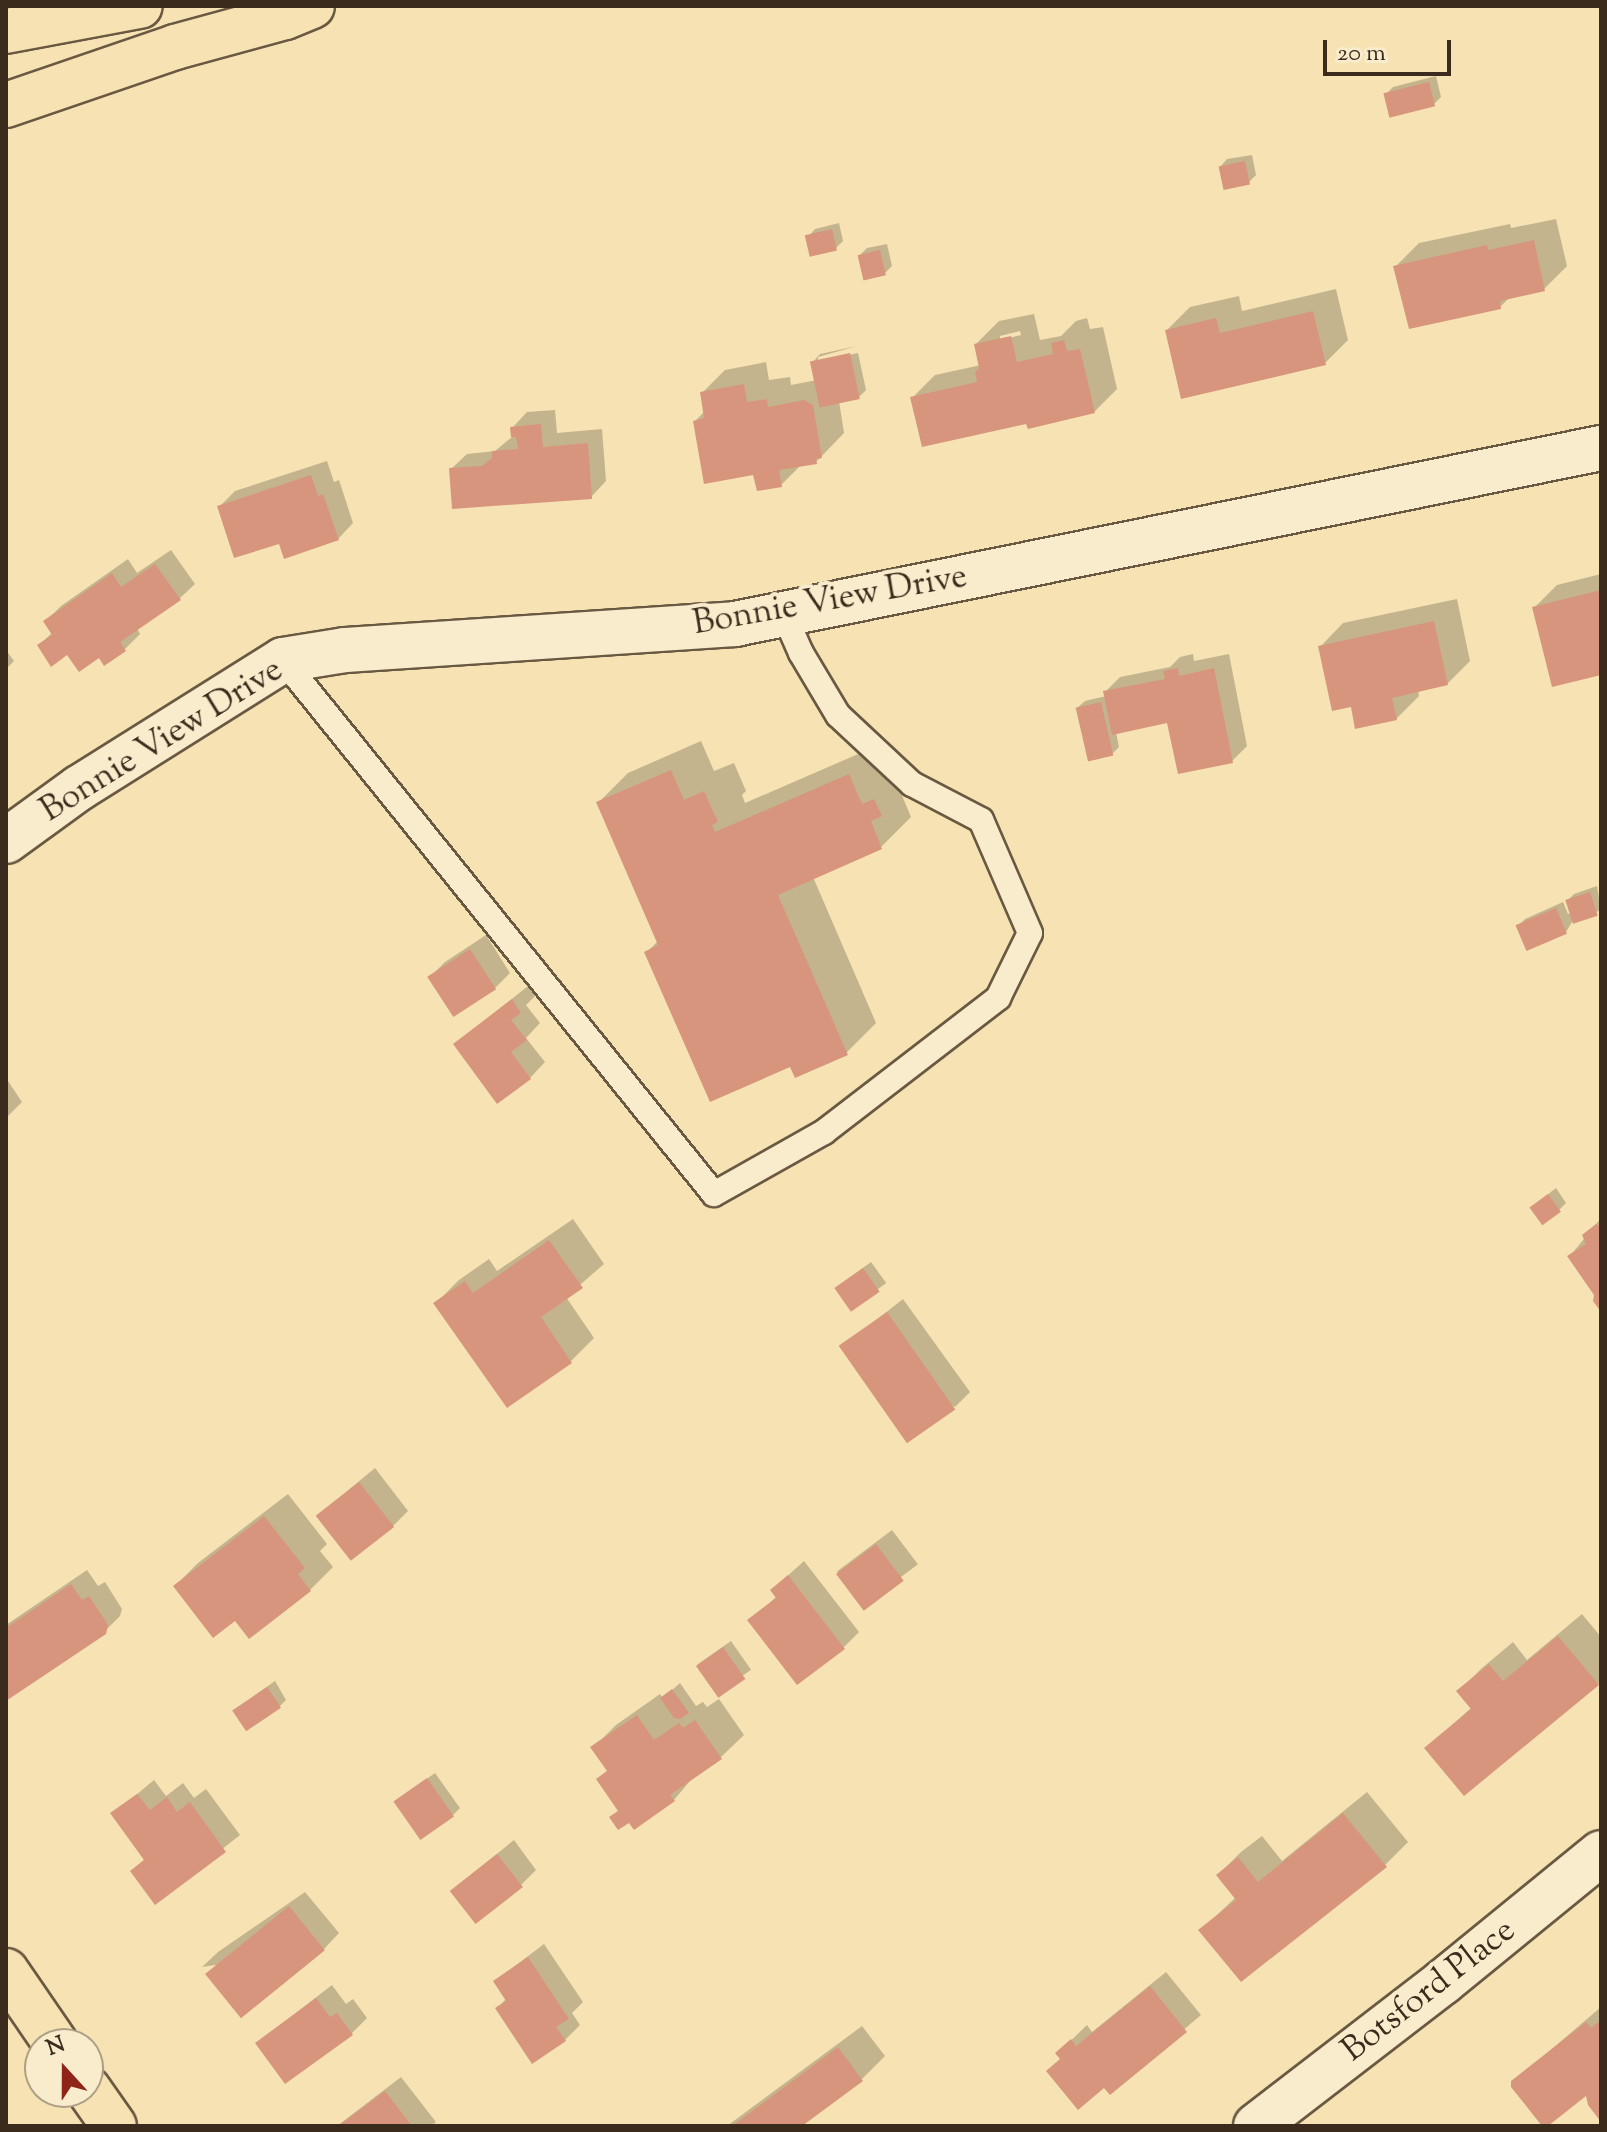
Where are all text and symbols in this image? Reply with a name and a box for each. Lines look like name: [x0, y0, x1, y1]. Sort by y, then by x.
scale bar: [1327, 24, 1455, 74]
text: 20 m: [1337, 37, 1386, 71]
street label: Bonnie View Drive: [690, 557, 970, 645]
street label: Bonnie View Drive: [34, 650, 290, 832]
street label: Botsford Place: [1334, 1911, 1524, 2071]
north arrow: [24, 2028, 104, 2108]
text: N: [42, 2029, 70, 2066]

